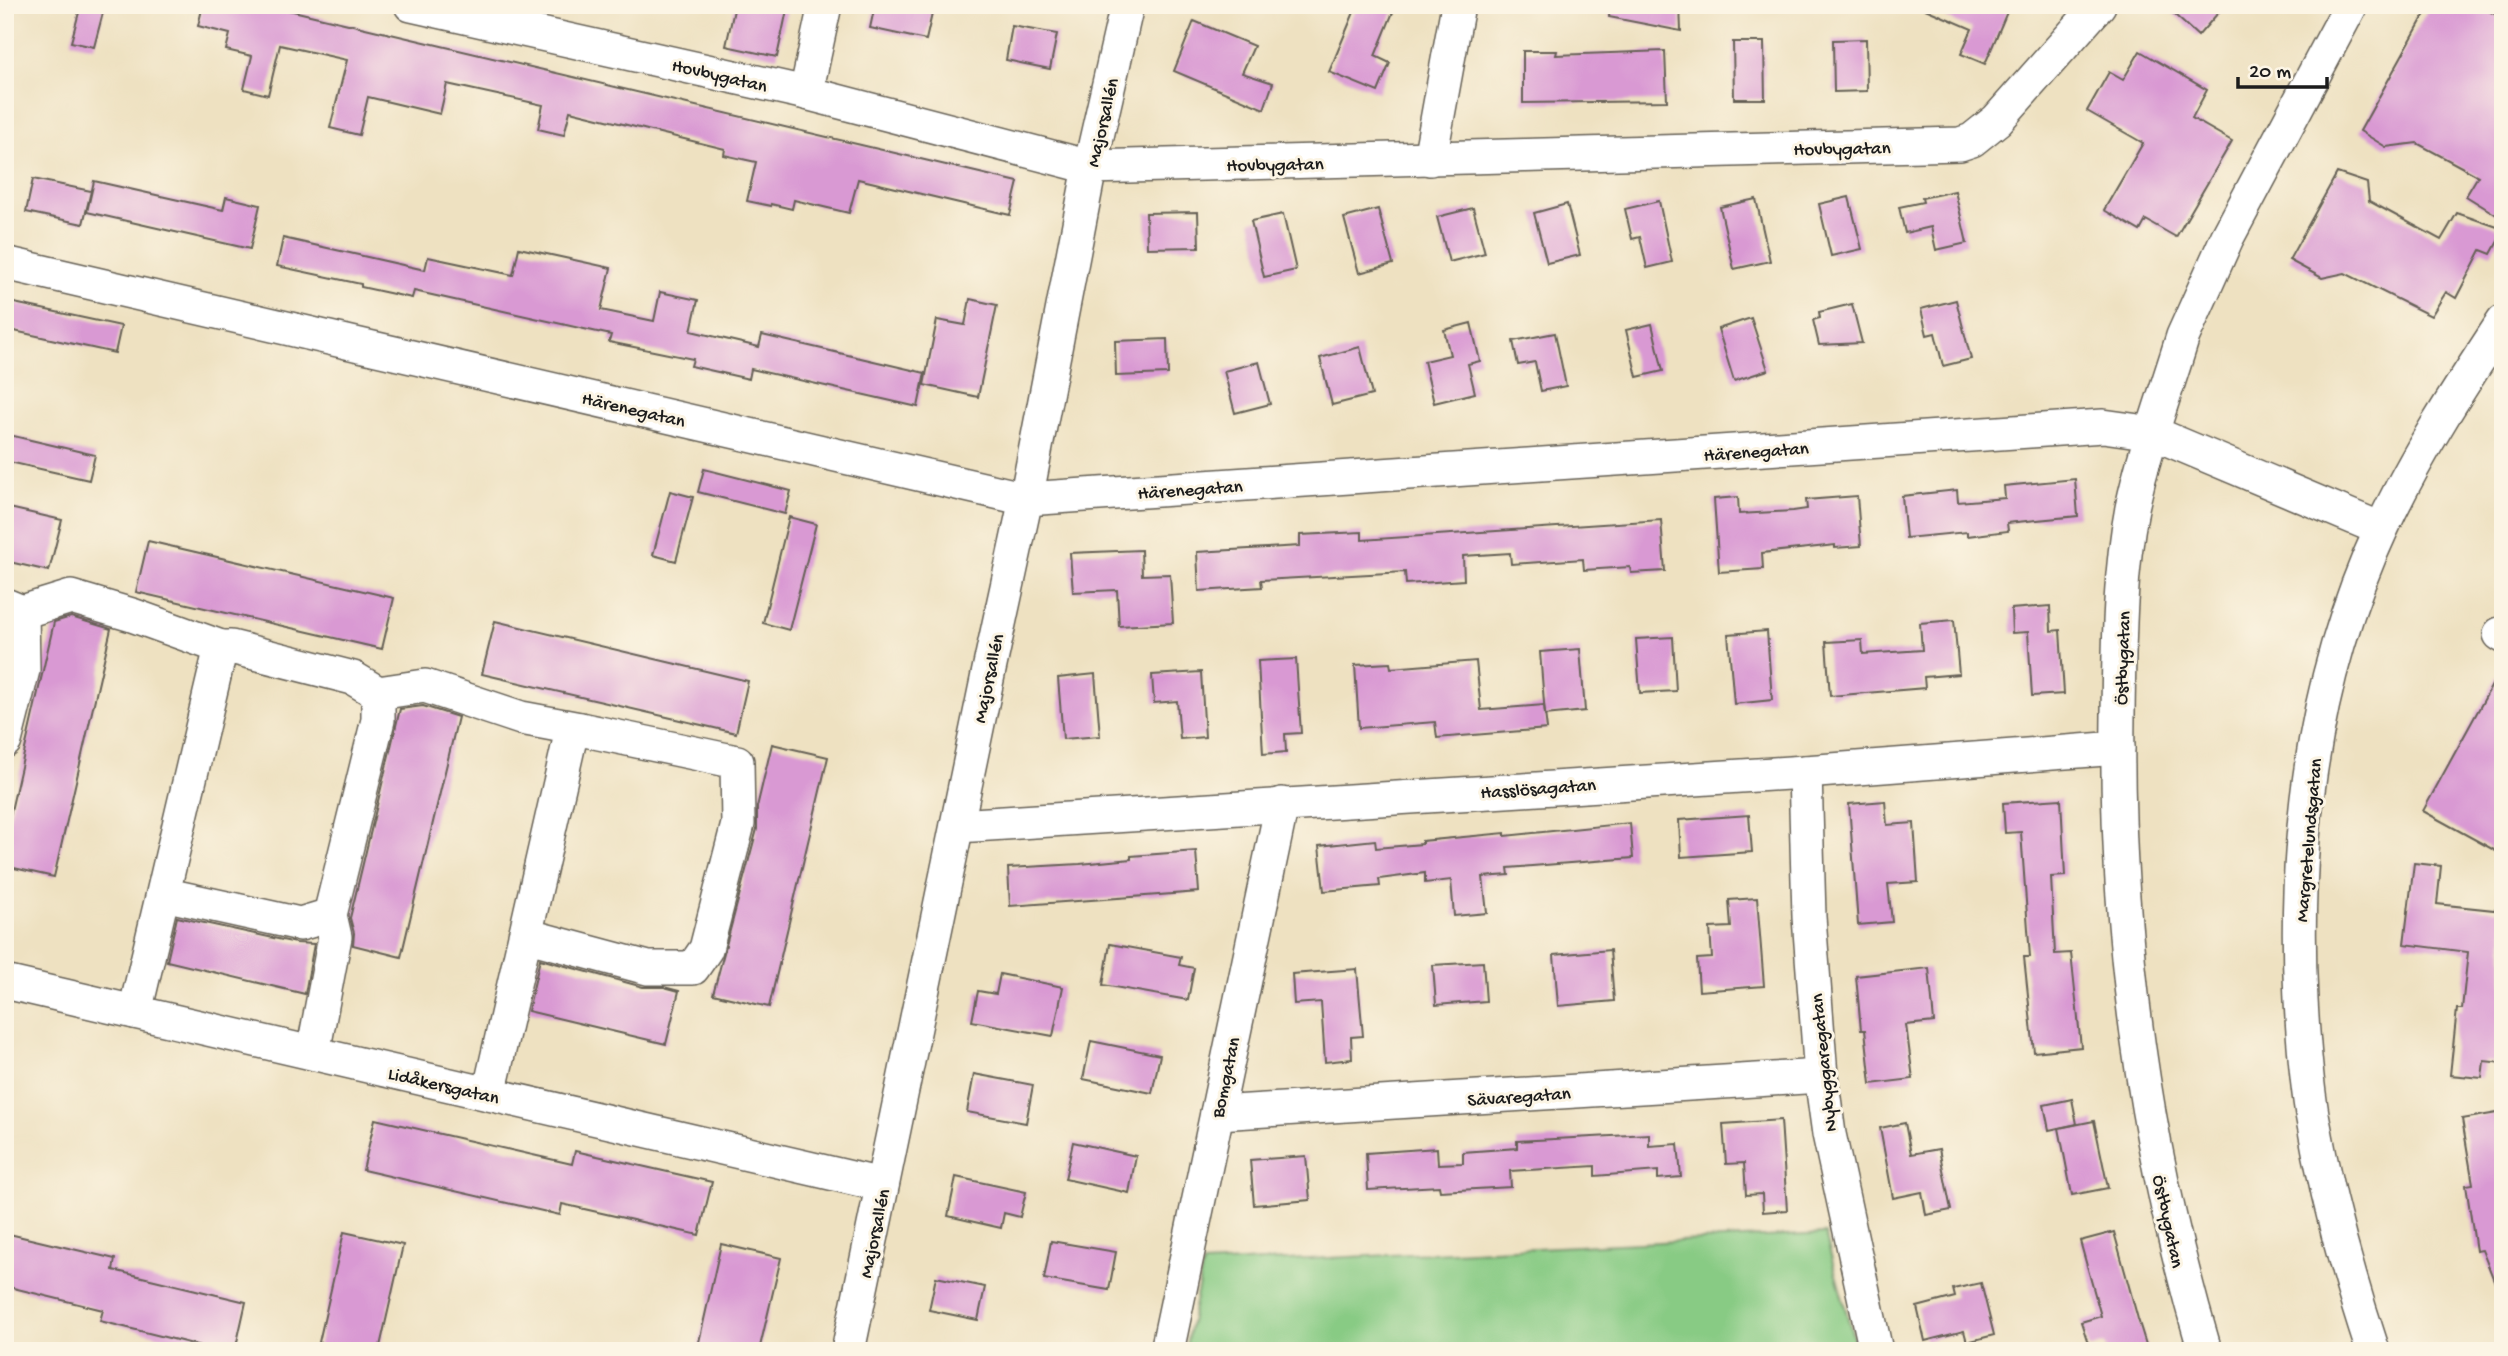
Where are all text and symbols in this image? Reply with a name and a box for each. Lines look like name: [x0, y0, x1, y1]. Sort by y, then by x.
scale bar: [2238, 46, 2328, 90]
street label: Hovbygatan: [669, 55, 769, 100]
text: 20 m: [2249, 61, 2291, 86]
street label: Majorsallén: [1083, 76, 1126, 170]
street label: Hovbygatan: [1793, 138, 1891, 163]
street label: Hovbygatan: [1226, 154, 1324, 179]
street label: Härenegatan: [579, 388, 687, 434]
street label: Härenegatan: [1703, 438, 1810, 469]
street label: Härenegatan: [1137, 476, 1244, 507]
street label: Östbygatan: [2111, 611, 2138, 706]
street label: Majorsallén: [970, 632, 1011, 725]
street label: Margretelundsgatan: [2292, 757, 2329, 923]
street label: Hasslösagatan: [1480, 775, 1597, 806]
street label: Nybyggaregatan: [1807, 993, 1844, 1133]
street label: Bomgatan: [1207, 1035, 1247, 1121]
street label: Lidåkersgatan: [385, 1063, 501, 1111]
street label: Sävaregatan: [1467, 1083, 1572, 1114]
street label: Östbygatan: [2146, 1173, 2188, 1270]
street label: Majorsallén: [856, 1187, 897, 1280]

